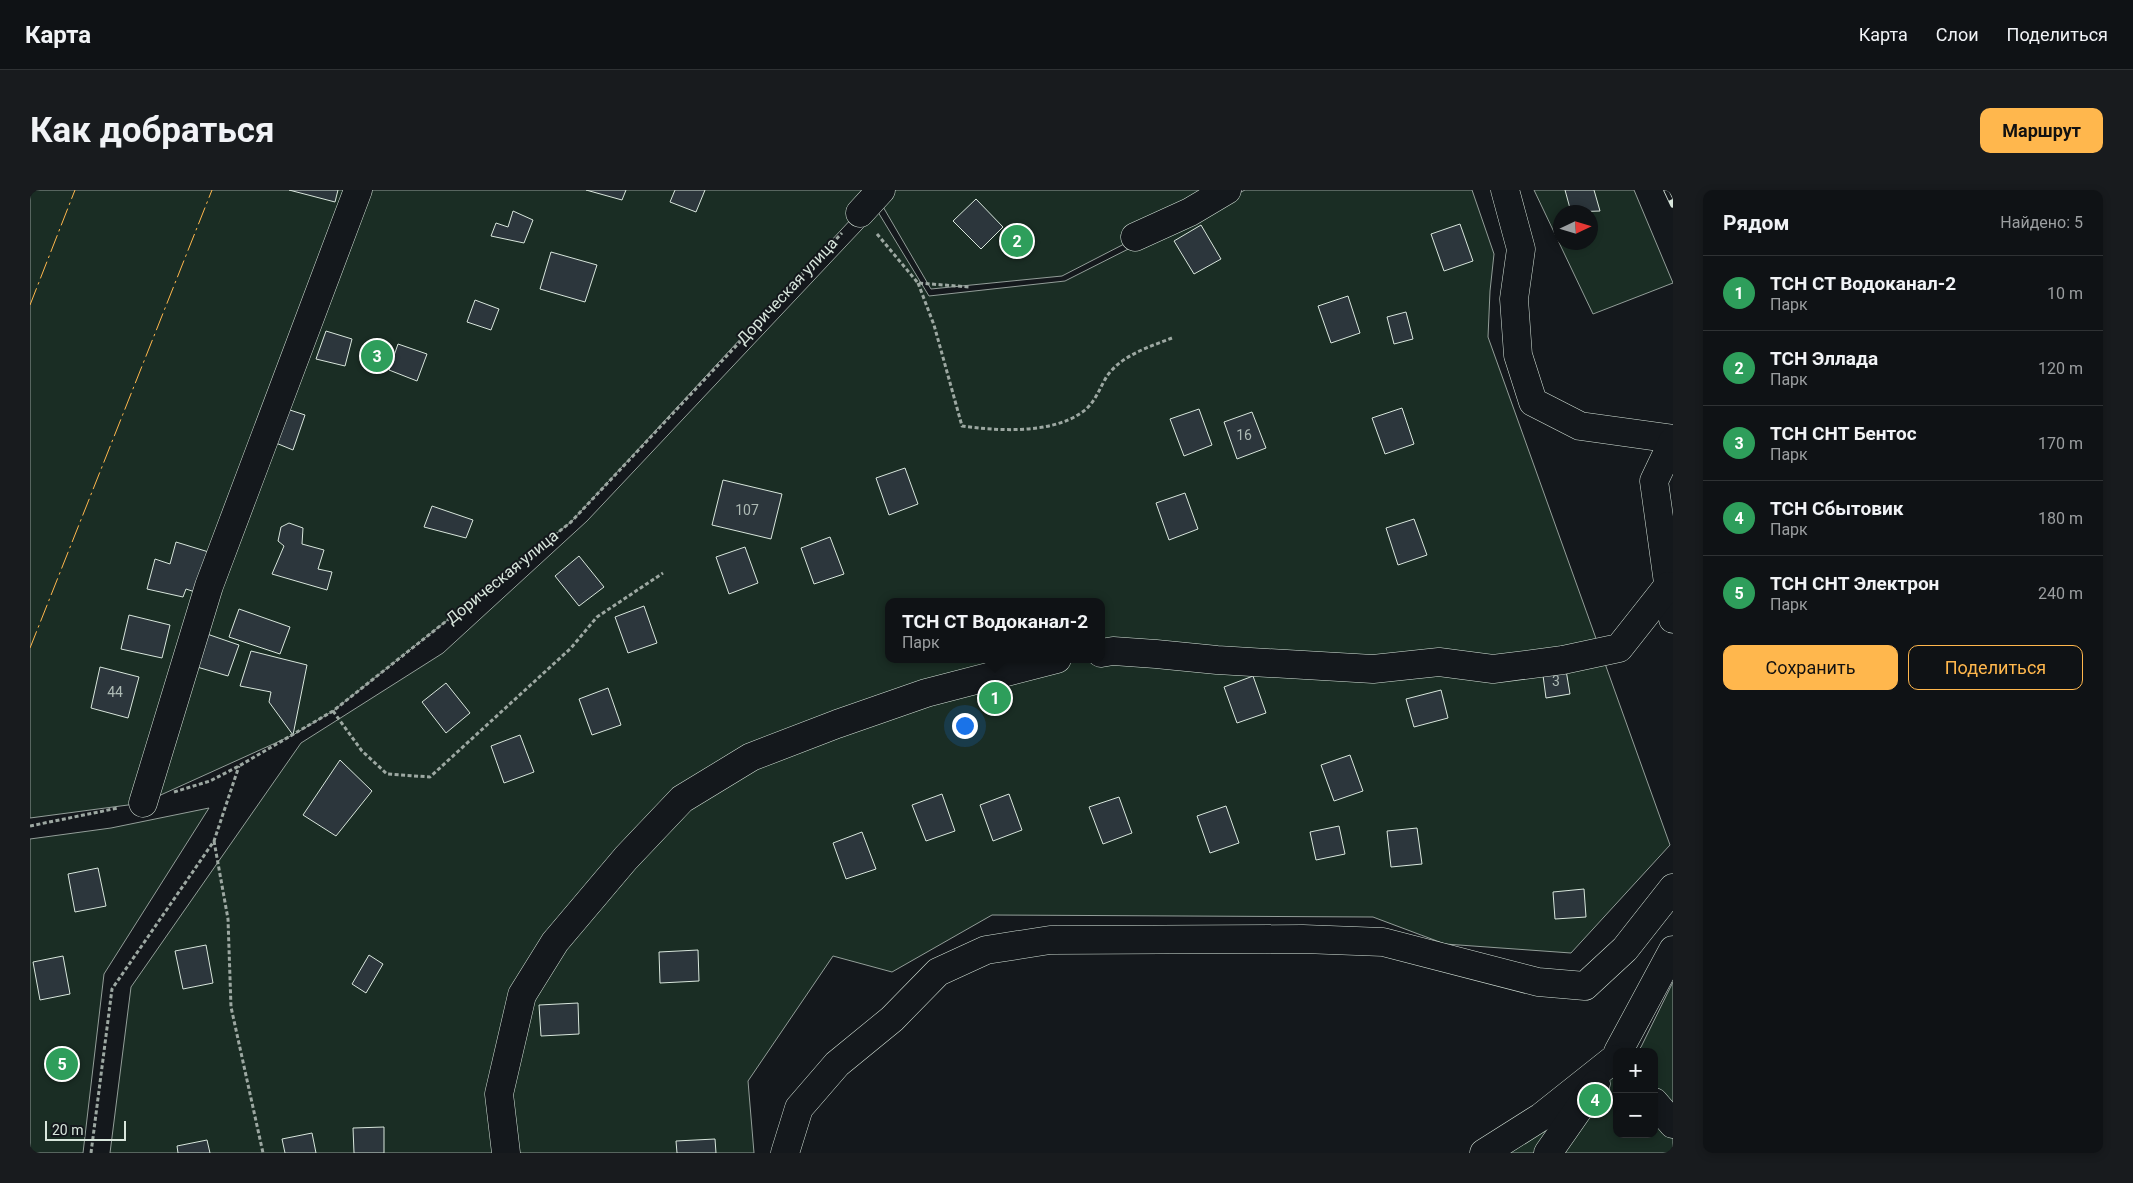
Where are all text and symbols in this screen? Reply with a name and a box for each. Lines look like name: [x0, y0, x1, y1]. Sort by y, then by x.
text: Карта: [25, 21, 91, 49]
text: Карта: [1859, 24, 1908, 45]
text: Слои: [1936, 24, 1979, 45]
text: Поделиться: [2007, 24, 2108, 45]
button: Маршрут: [1980, 108, 2103, 153]
text: Как добраться: [30, 110, 275, 151]
north arrow: [1553, 205, 1598, 250]
text: Рядом: [1723, 211, 1789, 235]
text: Найдено: 5: [2000, 213, 2083, 232]
pin: 2: [1001, 222, 1033, 260]
street label: Дорическая улица: [733, 234, 841, 348]
text: ТСН СТ Водоканал-2: [1770, 272, 1956, 295]
text: 1: [1734, 284, 1744, 303]
text: 10 m: [2047, 284, 2083, 303]
text: Парк: [1770, 295, 1808, 314]
pin: 3: [361, 337, 393, 375]
text: ТСН Эллада: [1770, 347, 1878, 370]
text: 2: [1734, 359, 1744, 378]
text: 120 m: [2038, 359, 2083, 378]
text: Парк: [1770, 370, 1808, 389]
text: ТСН СНТ Бентос: [1770, 422, 1917, 445]
house number: 16: [1236, 427, 1252, 443]
text: 3: [1734, 434, 1744, 453]
text: 170 m: [2038, 434, 2083, 453]
text: Парк: [1770, 445, 1808, 464]
text: ТСН Сбытовик: [1770, 497, 1903, 520]
house number: 107: [735, 502, 759, 518]
text: 4: [1734, 509, 1744, 528]
text: 180 m: [2038, 509, 2083, 528]
text: Парк: [1770, 520, 1808, 539]
street label: Дорическая улица: [442, 526, 562, 628]
text: ТСН СНТ Электрон: [1770, 572, 1939, 595]
text: 5: [1734, 584, 1744, 603]
text: 240 m: [2038, 584, 2083, 603]
text: Парк: [1770, 595, 1808, 614]
popup: [885, 598, 1105, 663]
text: ТСН СТ Водоканал-2: [902, 610, 1088, 633]
text: Парк: [902, 633, 940, 652]
button: Сохранить: [1723, 645, 1898, 690]
button: Поделиться: [1908, 645, 2083, 690]
house number: 3: [1552, 673, 1560, 689]
pin: 1: [979, 679, 1011, 717]
house number: 44: [107, 684, 123, 700]
your location: [952, 713, 978, 739]
pin: 5: [46, 1045, 78, 1083]
map controls: [1613, 1048, 1658, 1138]
button: +: [1613, 1048, 1658, 1093]
pin: 4: [1579, 1081, 1611, 1119]
button: −: [1613, 1093, 1658, 1138]
scale bar: [45, 1118, 126, 1141]
text: 20 m: [52, 1122, 84, 1138]

